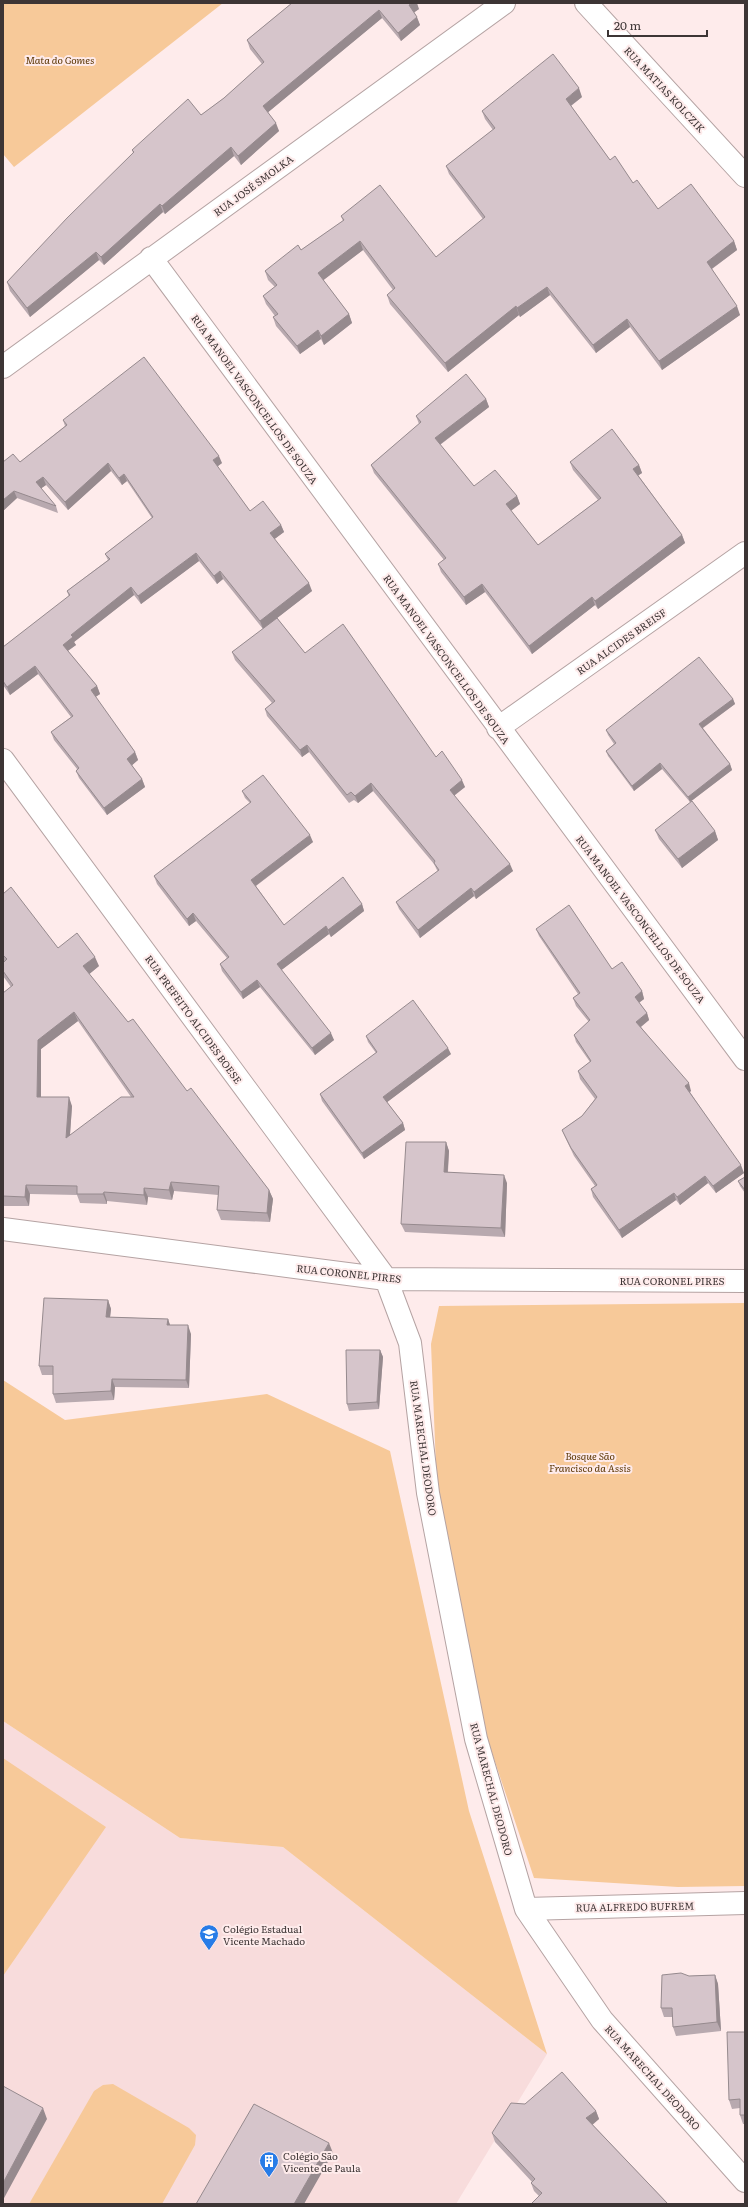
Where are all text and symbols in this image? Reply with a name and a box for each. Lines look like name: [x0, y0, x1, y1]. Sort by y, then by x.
scale bar: [608, 12, 707, 38]
text: 20 m: [614, 16, 641, 34]
street label: RUA MATIAS KOLCZIK: [621, 43, 709, 136]
park label: Mata do Gomes: [26, 52, 94, 67]
street label: RUA JOSÉ SMOLKA: [210, 151, 297, 219]
street label: RUA MANOEL VASCONCELLOS DE SOUZA: [188, 311, 322, 487]
street label: RUA MANOEL VASCONCELLOS DE SOUZA: [380, 571, 514, 747]
street label: RUA ALCIDES BREISF: [573, 604, 669, 678]
street label: RUA MANOEL VASCONCELLOS DE SOUZA: [573, 832, 710, 1007]
street label: RUA PREFEITO ALCIDES BOESE: [142, 951, 246, 1087]
street label: RUA CORONEL PIRES: [296, 1260, 402, 1286]
street label: RUA CORONEL PIRES: [619, 1273, 725, 1288]
street label: RUA MARECHAL DEODORO: [407, 1379, 441, 1517]
park label: Bosque São Francisco da Assis: [549, 1448, 631, 1475]
street label: RUA MARECHAL DEODORO: [467, 1721, 517, 1857]
street label: RUA ALFREDO BUFREM: [576, 1897, 694, 1915]
place label: Colégio Estadual Vicente Machado: [223, 1921, 305, 1948]
school or university icon: Colégio Estadual Vicente Machado: [198, 1923, 220, 1951]
street label: RUA MARECHAL DEODORO: [602, 2021, 705, 2133]
place label: Colégio São Vicente de Paula: [283, 2148, 361, 2175]
building icon: Colégio São Vicente de Paula: [258, 2150, 280, 2178]

